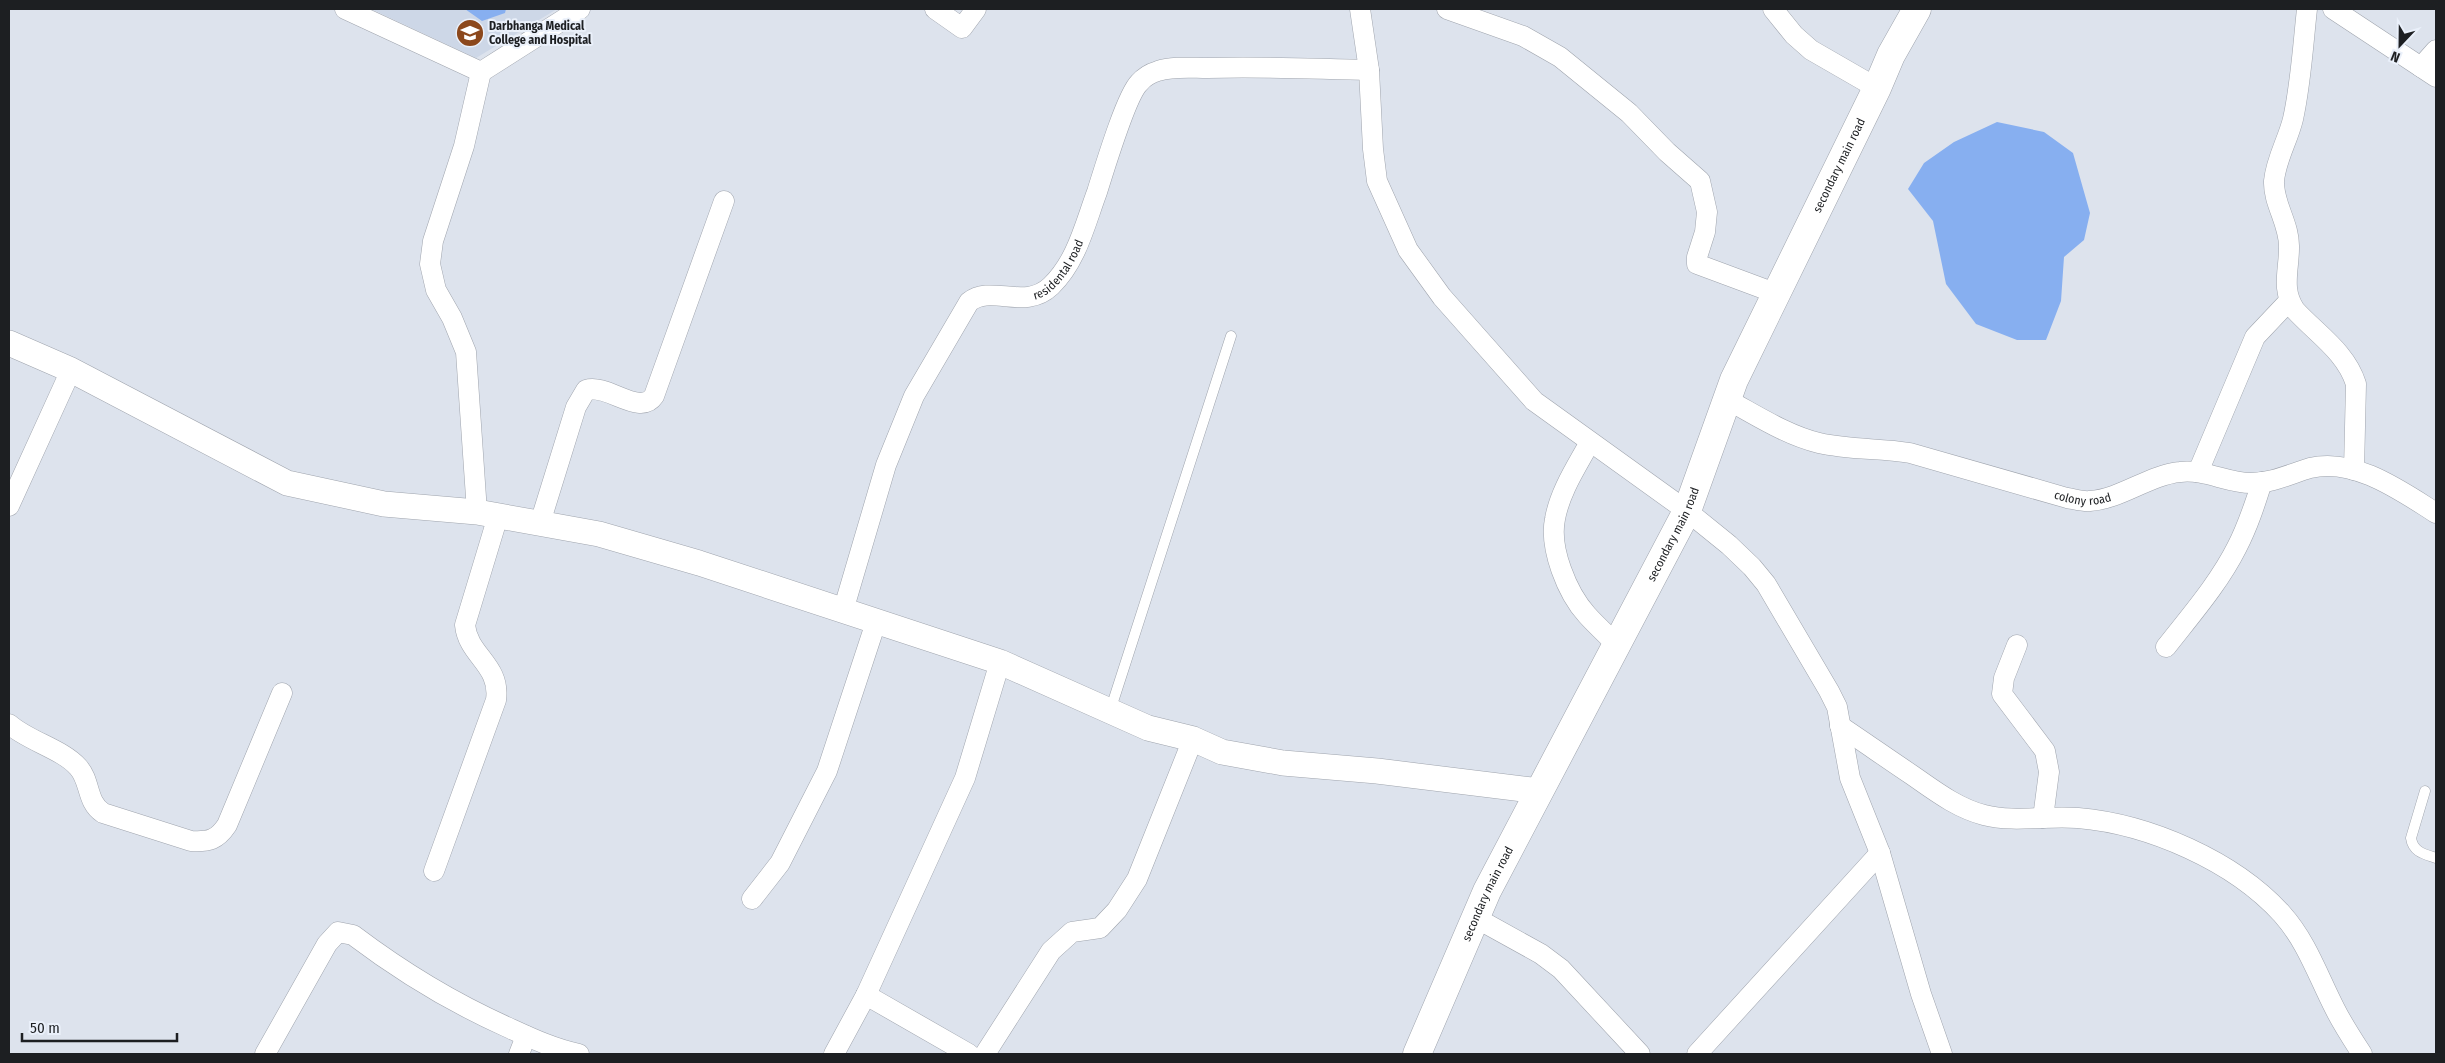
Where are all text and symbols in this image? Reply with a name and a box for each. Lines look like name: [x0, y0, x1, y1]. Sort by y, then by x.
school or university icon: Darbhanga Medical College and Hospital: [455, 18, 485, 48]
place label: Darbhanga Medical College and Hospital: [489, 19, 592, 47]
north arrow: [2375, 20, 2425, 70]
text: N: [2388, 47, 2402, 66]
street label: secondary main road: [1810, 116, 1868, 215]
street label: residental road: [1031, 238, 1086, 303]
street label: secondary main road: [1644, 485, 1702, 584]
street label: colony road: [2053, 488, 2113, 508]
street label: secondary main road: [1459, 844, 1516, 943]
scale bar: [22, 1010, 178, 1042]
text: 50 m: [30, 1019, 60, 1037]

